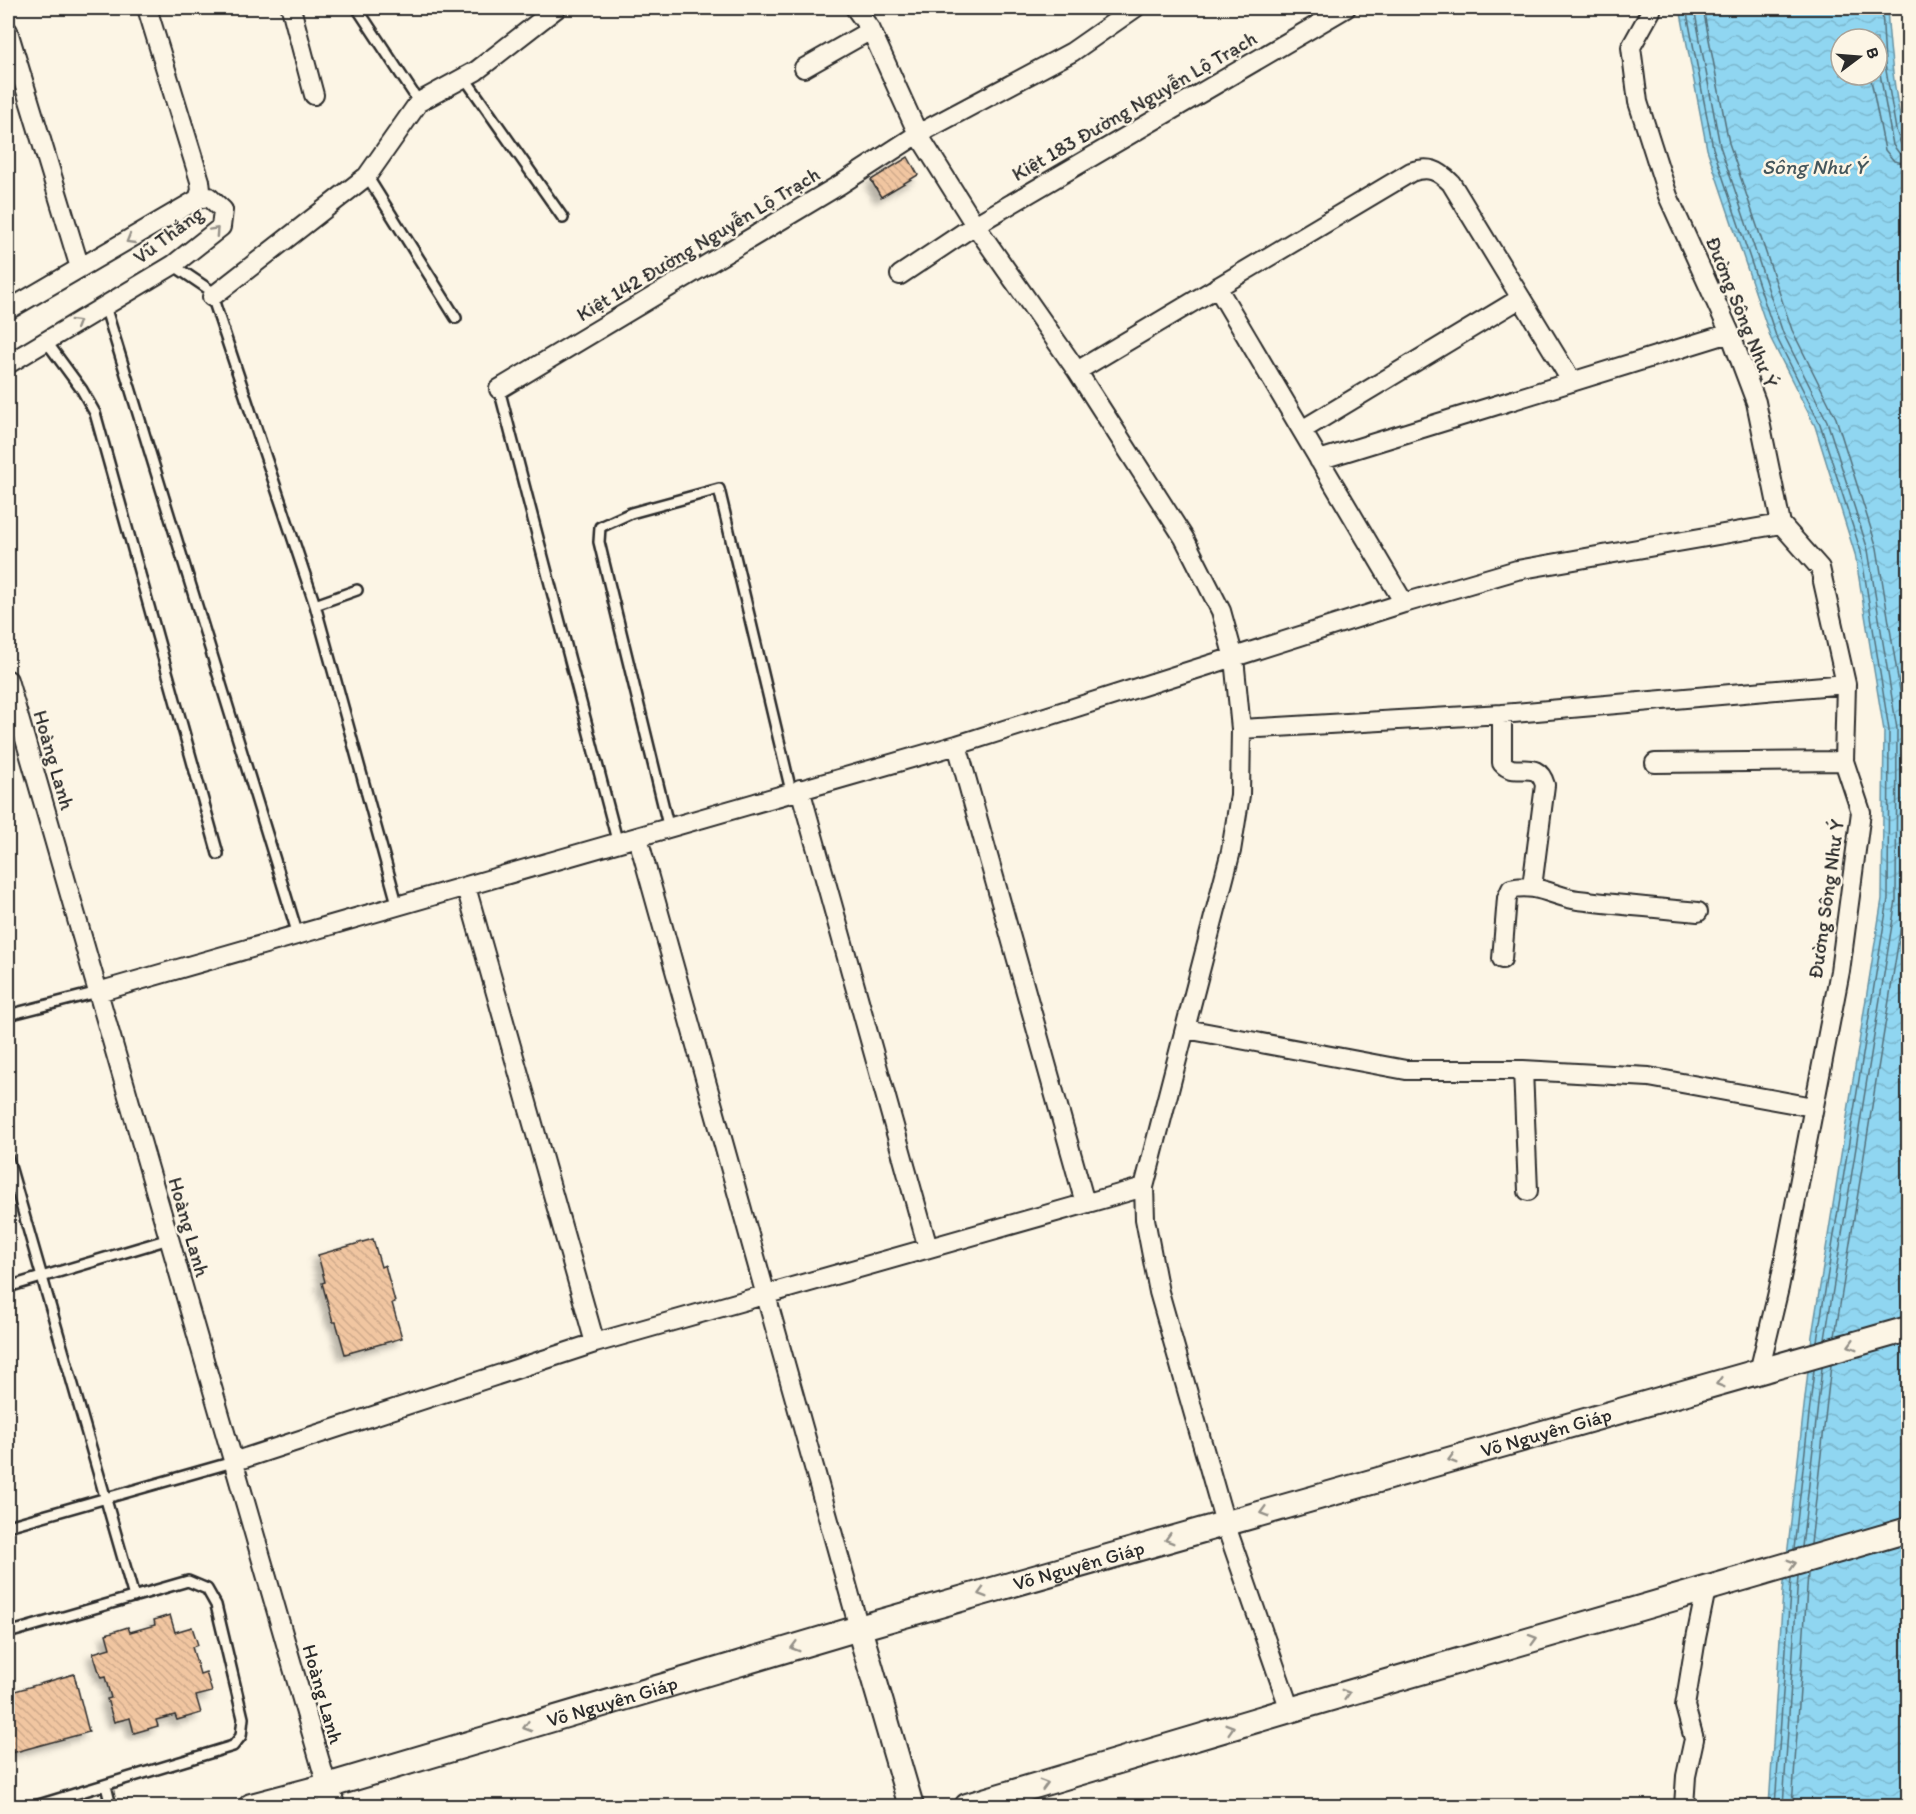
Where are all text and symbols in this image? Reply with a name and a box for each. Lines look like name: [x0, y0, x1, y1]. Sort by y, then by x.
street label: Kiệt 183 Đường Nguyễn Lộ Trạch: [1007, 26, 1261, 186]
north arrow: [1829, 27, 1889, 87]
text: B: [1862, 45, 1884, 61]
water label: Sông Như Ý: [1762, 154, 1869, 179]
street label: Kiệt 142 Đường Nguyễn Lộ Trạch: [572, 162, 824, 326]
street label: Vũ Thắng: [128, 200, 208, 269]
one-way arrow: [208, 227, 219, 237]
one-way arrow: [126, 232, 136, 244]
street label: Đường Sông Như Ý: [1701, 233, 1783, 392]
one-way arrow: [70, 319, 80, 331]
street label: Hoàng Lanh: [28, 707, 80, 813]
street label: Đường Sông Như Ý: [1803, 817, 1849, 980]
street label: Hoàng Lanh: [163, 1174, 215, 1280]
one-way arrow: [1847, 1338, 1858, 1350]
one-way arrow: [1716, 1376, 1726, 1388]
street label: Võ Nguyên Giáp: [1478, 1402, 1614, 1462]
one-way arrow: [1447, 1452, 1458, 1464]
one-way arrow: [1260, 1505, 1270, 1517]
one-way arrow: [1164, 1532, 1175, 1544]
street label: Võ Nguyên Giáp: [1010, 1535, 1147, 1595]
one-way arrow: [1787, 1558, 1797, 1571]
one-way arrow: [977, 1586, 988, 1598]
one-way arrow: [1527, 1634, 1538, 1646]
one-way arrow: [790, 1640, 801, 1652]
street label: Hoàng Lanh: [297, 1641, 349, 1747]
street label: Võ Nguyên Giáp: [544, 1671, 680, 1732]
one-way arrow: [1340, 1689, 1351, 1701]
one-way arrow: [522, 1720, 533, 1732]
one-way arrow: [1225, 1723, 1235, 1735]
one-way arrow: [1039, 1779, 1049, 1792]

